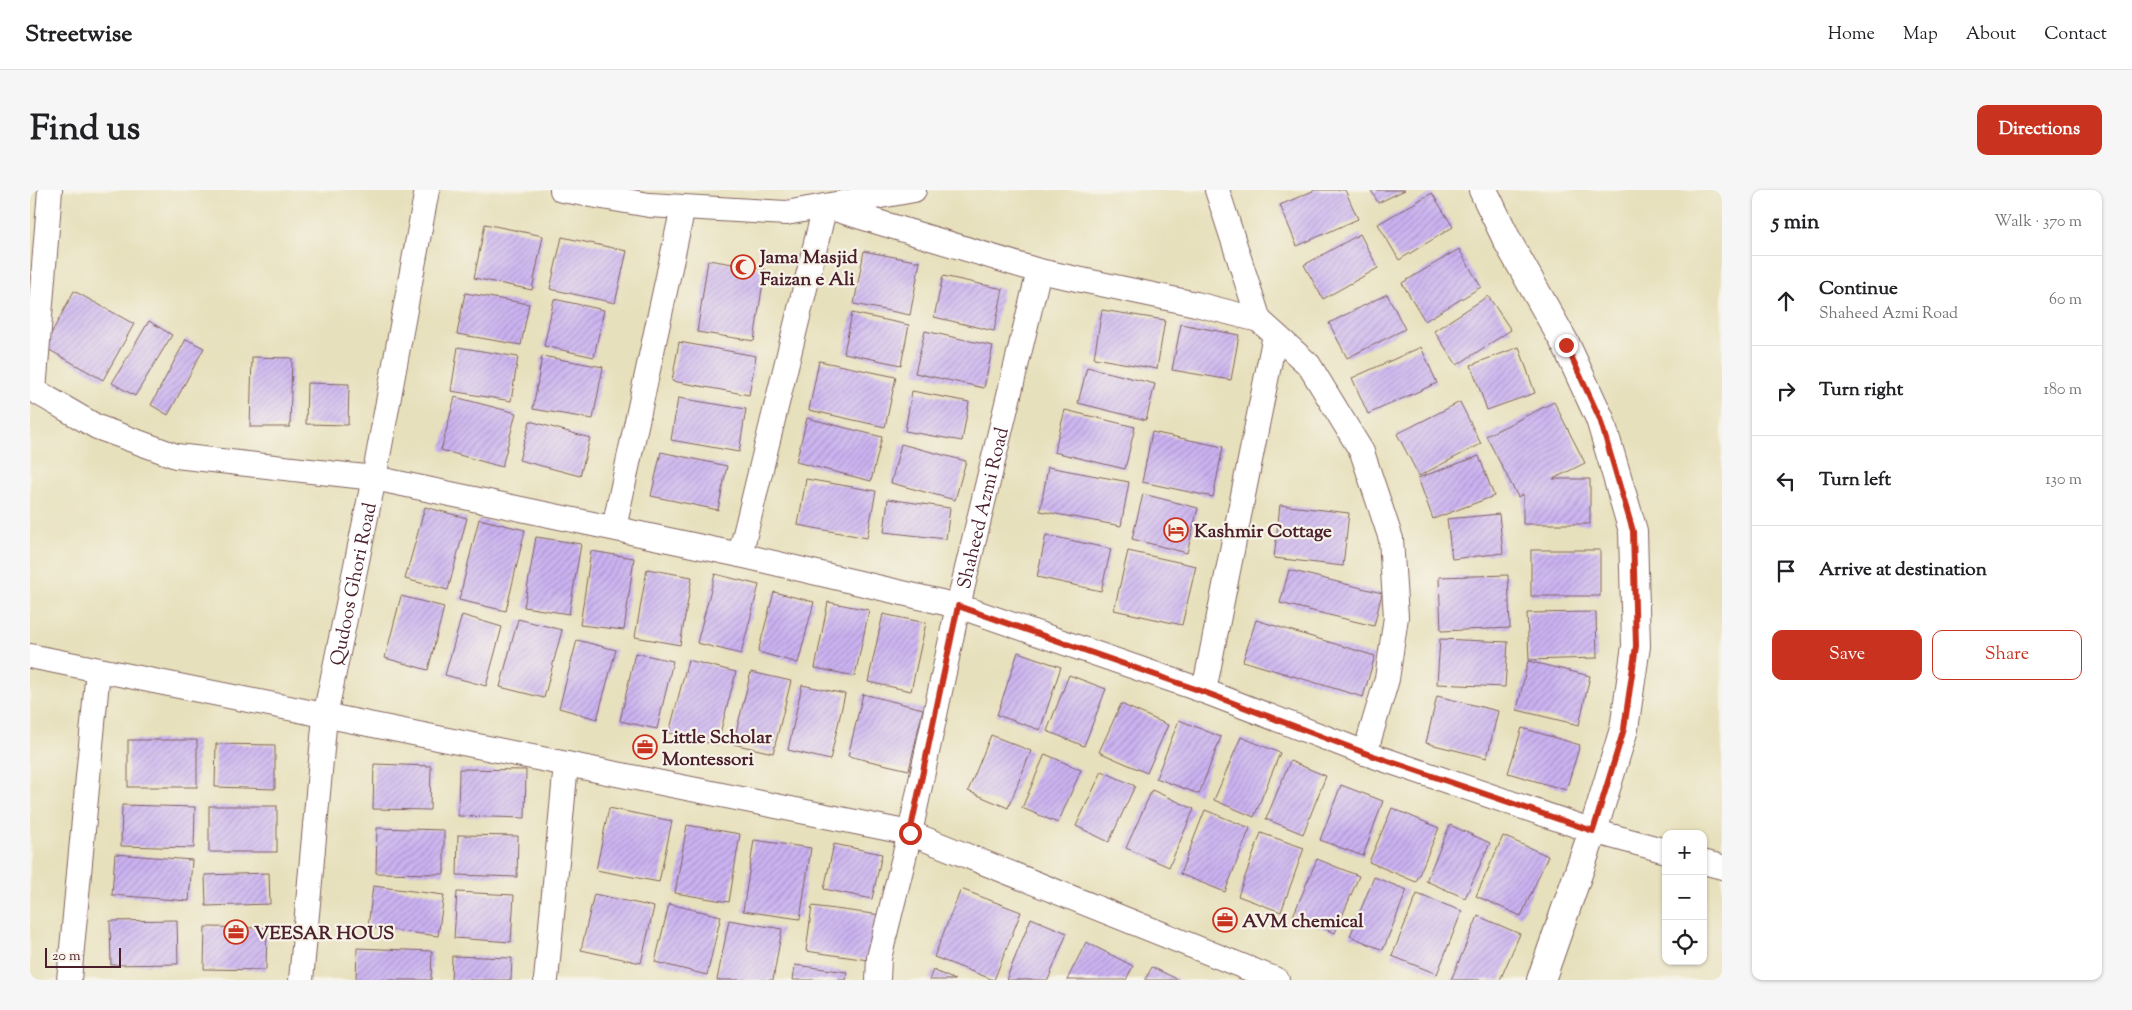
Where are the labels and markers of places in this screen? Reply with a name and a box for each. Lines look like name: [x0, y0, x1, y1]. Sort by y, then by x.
place label: Jama Masjid Faizan e Ali: [758, 245, 858, 294]
mosque icon: Jama Masjid Faizan e Ali: [730, 254, 756, 280]
hotel icon: Kashmir Cottage: [1163, 517, 1189, 543]
place label: Kashmir Cottage: [1194, 519, 1332, 546]
place label: Little Scholar Montessori: [662, 725, 773, 774]
office icon: Little Scholar Montessori: [632, 734, 658, 760]
office icon: AVM chemical: [1212, 907, 1238, 933]
place label: AVM chemical: [1242, 909, 1364, 936]
office icon: VEESAR HOUS: [223, 919, 249, 945]
place label: VEESAR HOUS: [254, 921, 394, 948]

